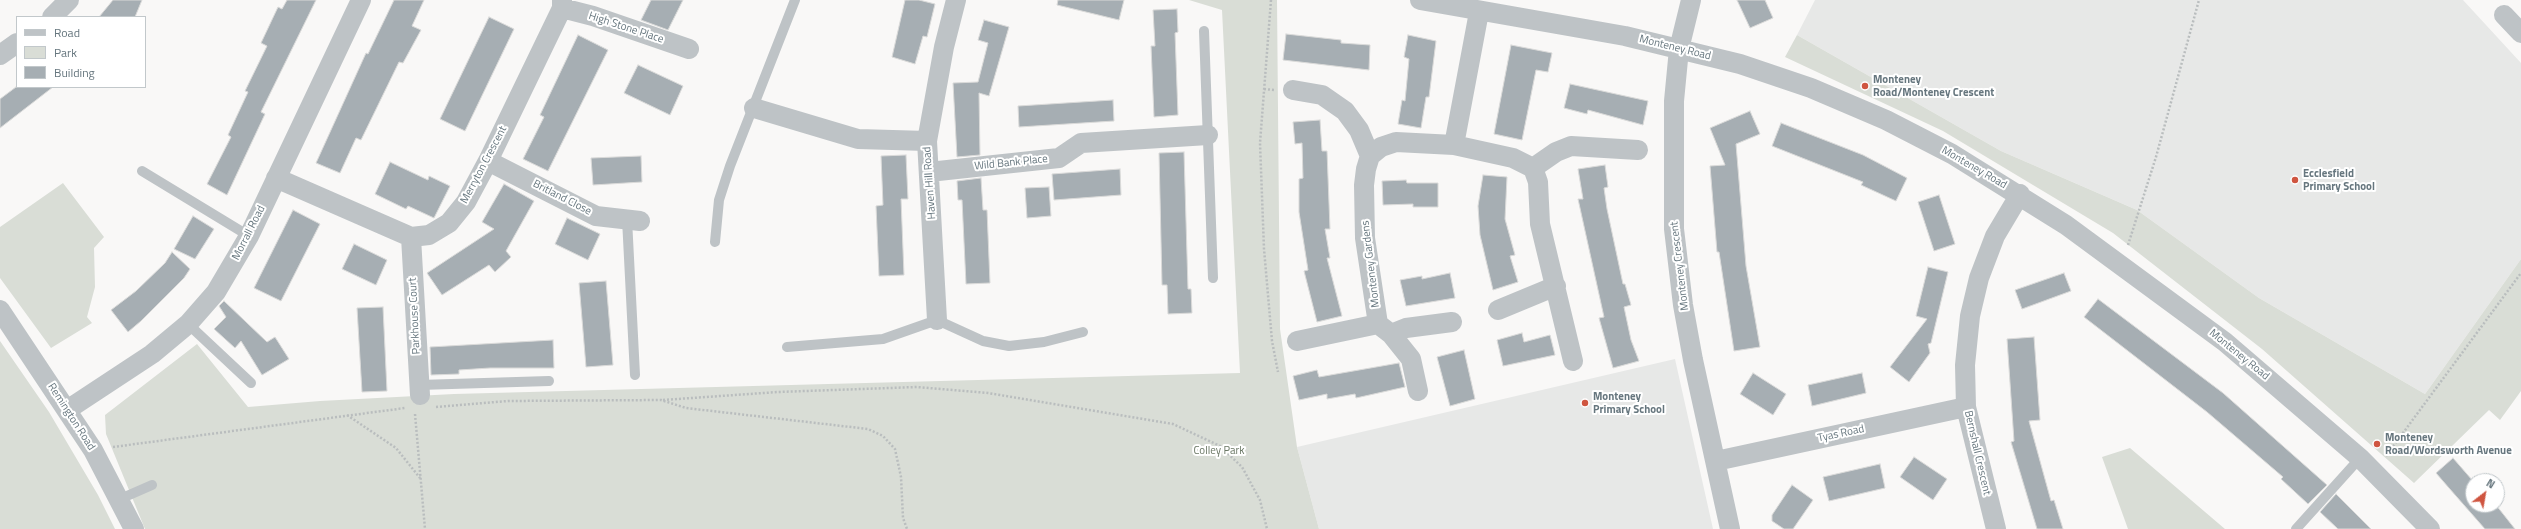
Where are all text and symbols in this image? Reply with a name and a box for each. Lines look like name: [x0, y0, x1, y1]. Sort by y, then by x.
street label: High Stone Place: [587, 10, 665, 46]
legend: [16, 16, 146, 88]
text: Road: [54, 23, 80, 42]
street label: Monteney Road: [1638, 33, 1712, 63]
text: Park: [54, 43, 77, 62]
text: Building: [54, 63, 95, 82]
place label: Monteney Road/Monteney Crescent: [1873, 73, 1994, 99]
marker: Monteney Road/Monteney Crescent: [1860, 81, 1870, 91]
street label: Merryton Crescent: [458, 124, 510, 206]
street label: Monteney Road: [1939, 144, 2009, 192]
street label: Haven Hill Road: [921, 146, 939, 220]
street label: Wild Bank Place: [974, 153, 1048, 173]
place label: Ecclesfield Primary School: [2303, 167, 2375, 193]
marker: Ecclesfield Primary School: [2290, 175, 2300, 185]
street label: Britland Close: [530, 178, 594, 218]
street label: Morrall Road: [230, 204, 268, 262]
street label: Monteney Gardens: [1359, 220, 1383, 308]
street label: Monteney Crescent: [1668, 221, 1692, 311]
street label: Parkhouse Court: [406, 277, 424, 355]
street label: Monteney Road: [2206, 327, 2272, 383]
street label: Remington Road: [44, 381, 98, 453]
place label: Monteney Primary School: [1593, 390, 1665, 416]
marker: Monteney Primary School: [1580, 398, 1590, 408]
street label: Bernshall Crescent: [1961, 409, 1993, 497]
street label: Tyas Road: [1817, 423, 1865, 445]
place label: Monteney Road/Wordsworth Avenue: [2385, 431, 2512, 457]
marker: Monteney Road/Wordsworth Avenue: [2372, 439, 2382, 449]
park label: Colley Park: [1193, 444, 1245, 458]
north arrow: [2465, 473, 2505, 513]
text: N: [2483, 475, 2498, 492]

